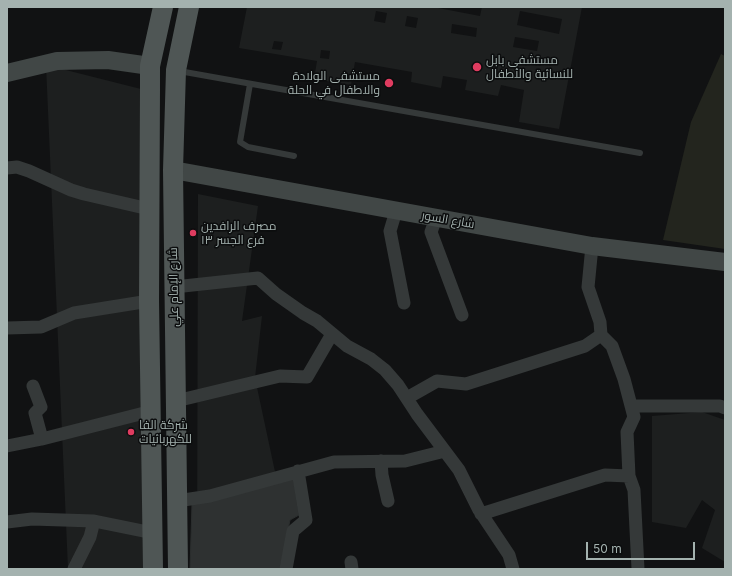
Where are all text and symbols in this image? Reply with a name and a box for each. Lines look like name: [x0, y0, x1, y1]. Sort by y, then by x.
place label: مستشفى بابل للنسائية والأطفال: [486, 53, 573, 81]
marker: مستشفى بابل للنسائية والأطفال: [471, 61, 483, 73]
place label: مستشفى الولادة والاطفال في الحلة: [288, 69, 380, 97]
marker: مستشفى الولادة والاطفال في الحلة: [383, 77, 395, 89]
street label: شارع السور: [420, 208, 476, 232]
place label: مصرف الرافدين فرع الجسر ١٣: [201, 219, 277, 247]
marker: مصرف الرافدين فرع الجسر ١٣: [188, 228, 198, 238]
street label: شارع الإمام علي: [166, 247, 182, 327]
place label: شركة الفا للكهربائيات: [139, 418, 192, 446]
marker: شركة الفا للكهربائيات: [126, 427, 136, 437]
scale bar: [588, 534, 697, 560]
text: 50 m: [593, 541, 622, 556]

